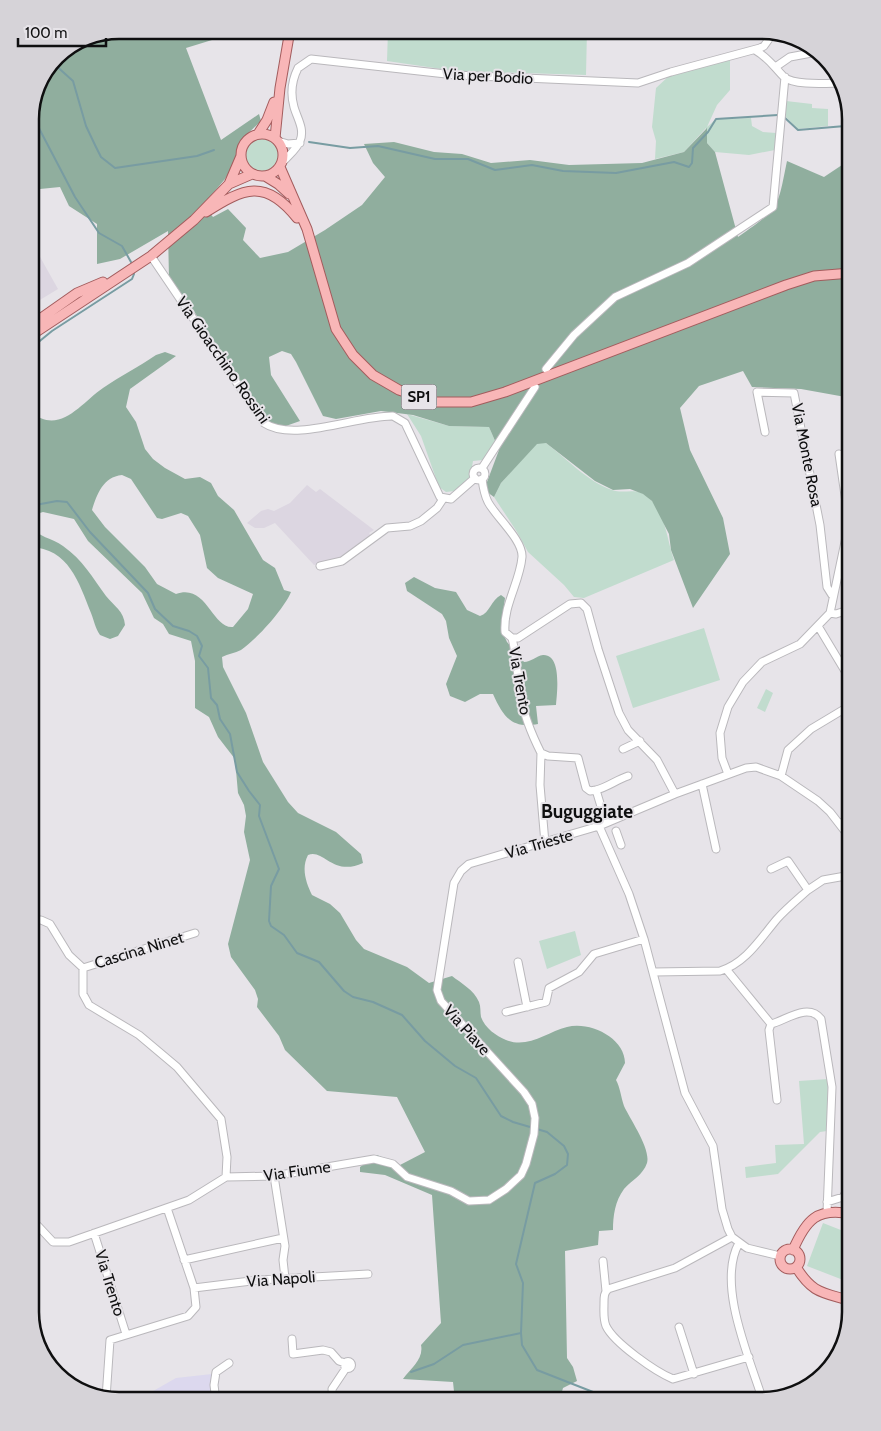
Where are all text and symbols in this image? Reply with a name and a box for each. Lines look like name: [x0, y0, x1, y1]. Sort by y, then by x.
scale bar: [18, 15, 105, 47]
text: 100 m: [25, 24, 67, 42]
street label: Via per Bodio: [442, 64, 534, 88]
street label: Via Gioacchino Rossini: [172, 293, 274, 427]
road number: SP1: [402, 384, 436, 410]
street label: Via Monte Rosa: [788, 402, 826, 509]
street label: Via Trento: [505, 646, 535, 716]
district label: Buguggiate: [541, 800, 633, 823]
street label: Via Trieste: [503, 825, 575, 863]
street label: Cascina Ninet: [92, 927, 186, 973]
street label: Via Piave: [440, 1001, 494, 1059]
street label: Via Fiume: [262, 1157, 332, 1185]
street label: Via Trento: [91, 1248, 129, 1319]
street label: Via Napoli: [246, 1267, 316, 1291]

